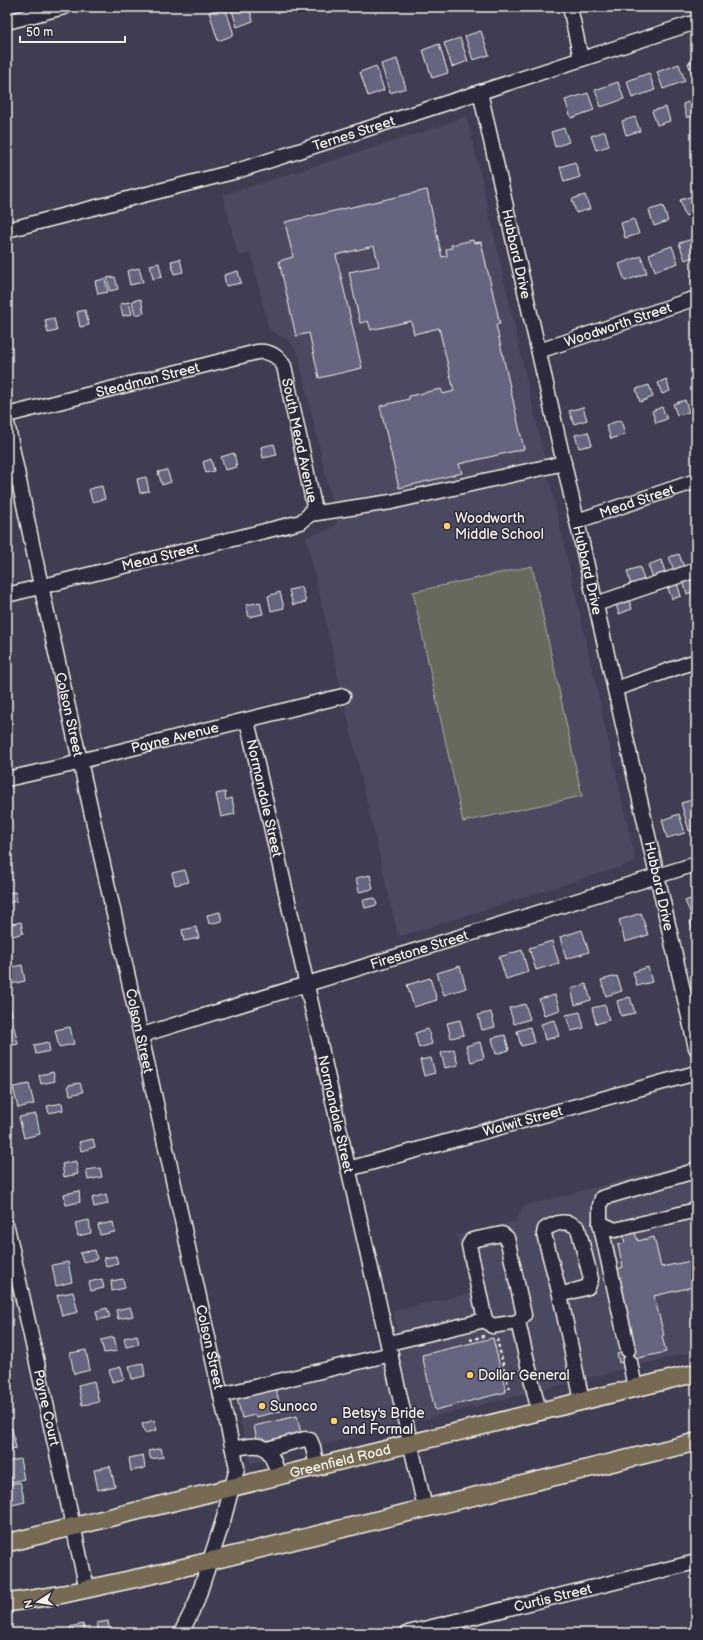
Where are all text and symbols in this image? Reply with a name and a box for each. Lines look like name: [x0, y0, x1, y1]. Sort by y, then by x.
scale bar: [20, 18, 125, 44]
text: 50 m: [26, 25, 53, 40]
street label: Ternes Street: [310, 112, 398, 154]
street label: Hubbard Drive: [498, 208, 535, 300]
street label: Woodworth Street: [562, 298, 674, 350]
street label: Steadman Street: [94, 358, 202, 401]
street label: South Mead Avenue: [278, 376, 322, 504]
street label: Mead Street: [597, 480, 677, 521]
place label: Woodworth Middle School: [455, 510, 544, 543]
marker: Woodworth Middle School: [442, 521, 452, 531]
street label: Hubbard Drive: [570, 524, 606, 616]
street label: Mead Street: [120, 539, 201, 575]
street label: Colson Street: [52, 671, 87, 759]
street label: Payne Avenue: [129, 719, 220, 757]
street label: Normandale Street: [243, 737, 286, 859]
street label: Hubbard Drive: [641, 840, 678, 932]
street label: Firestone Street: [368, 926, 471, 973]
street label: Colson Street: [122, 987, 158, 1075]
street label: Normandale Street: [314, 1054, 358, 1175]
street label: Walwit Street: [481, 1102, 565, 1140]
street label: Colson Street: [193, 1303, 228, 1391]
place label: Dollar General: [478, 1367, 570, 1384]
street label: Payne Court: [30, 1368, 64, 1448]
marker: Dollar General: [465, 1370, 475, 1380]
place label: Sunoco: [270, 1398, 318, 1415]
marker: Sunoco: [257, 1401, 267, 1411]
place label: Betsy's Bride and Formal: [342, 1405, 425, 1438]
marker: Betsy's Bride and Formal: [329, 1416, 339, 1426]
street label: Greenfield Road: [288, 1440, 392, 1482]
street label: Curtis Street: [512, 1579, 594, 1615]
north arrow: [18, 1582, 58, 1622]
text: N: [21, 1599, 36, 1609]

